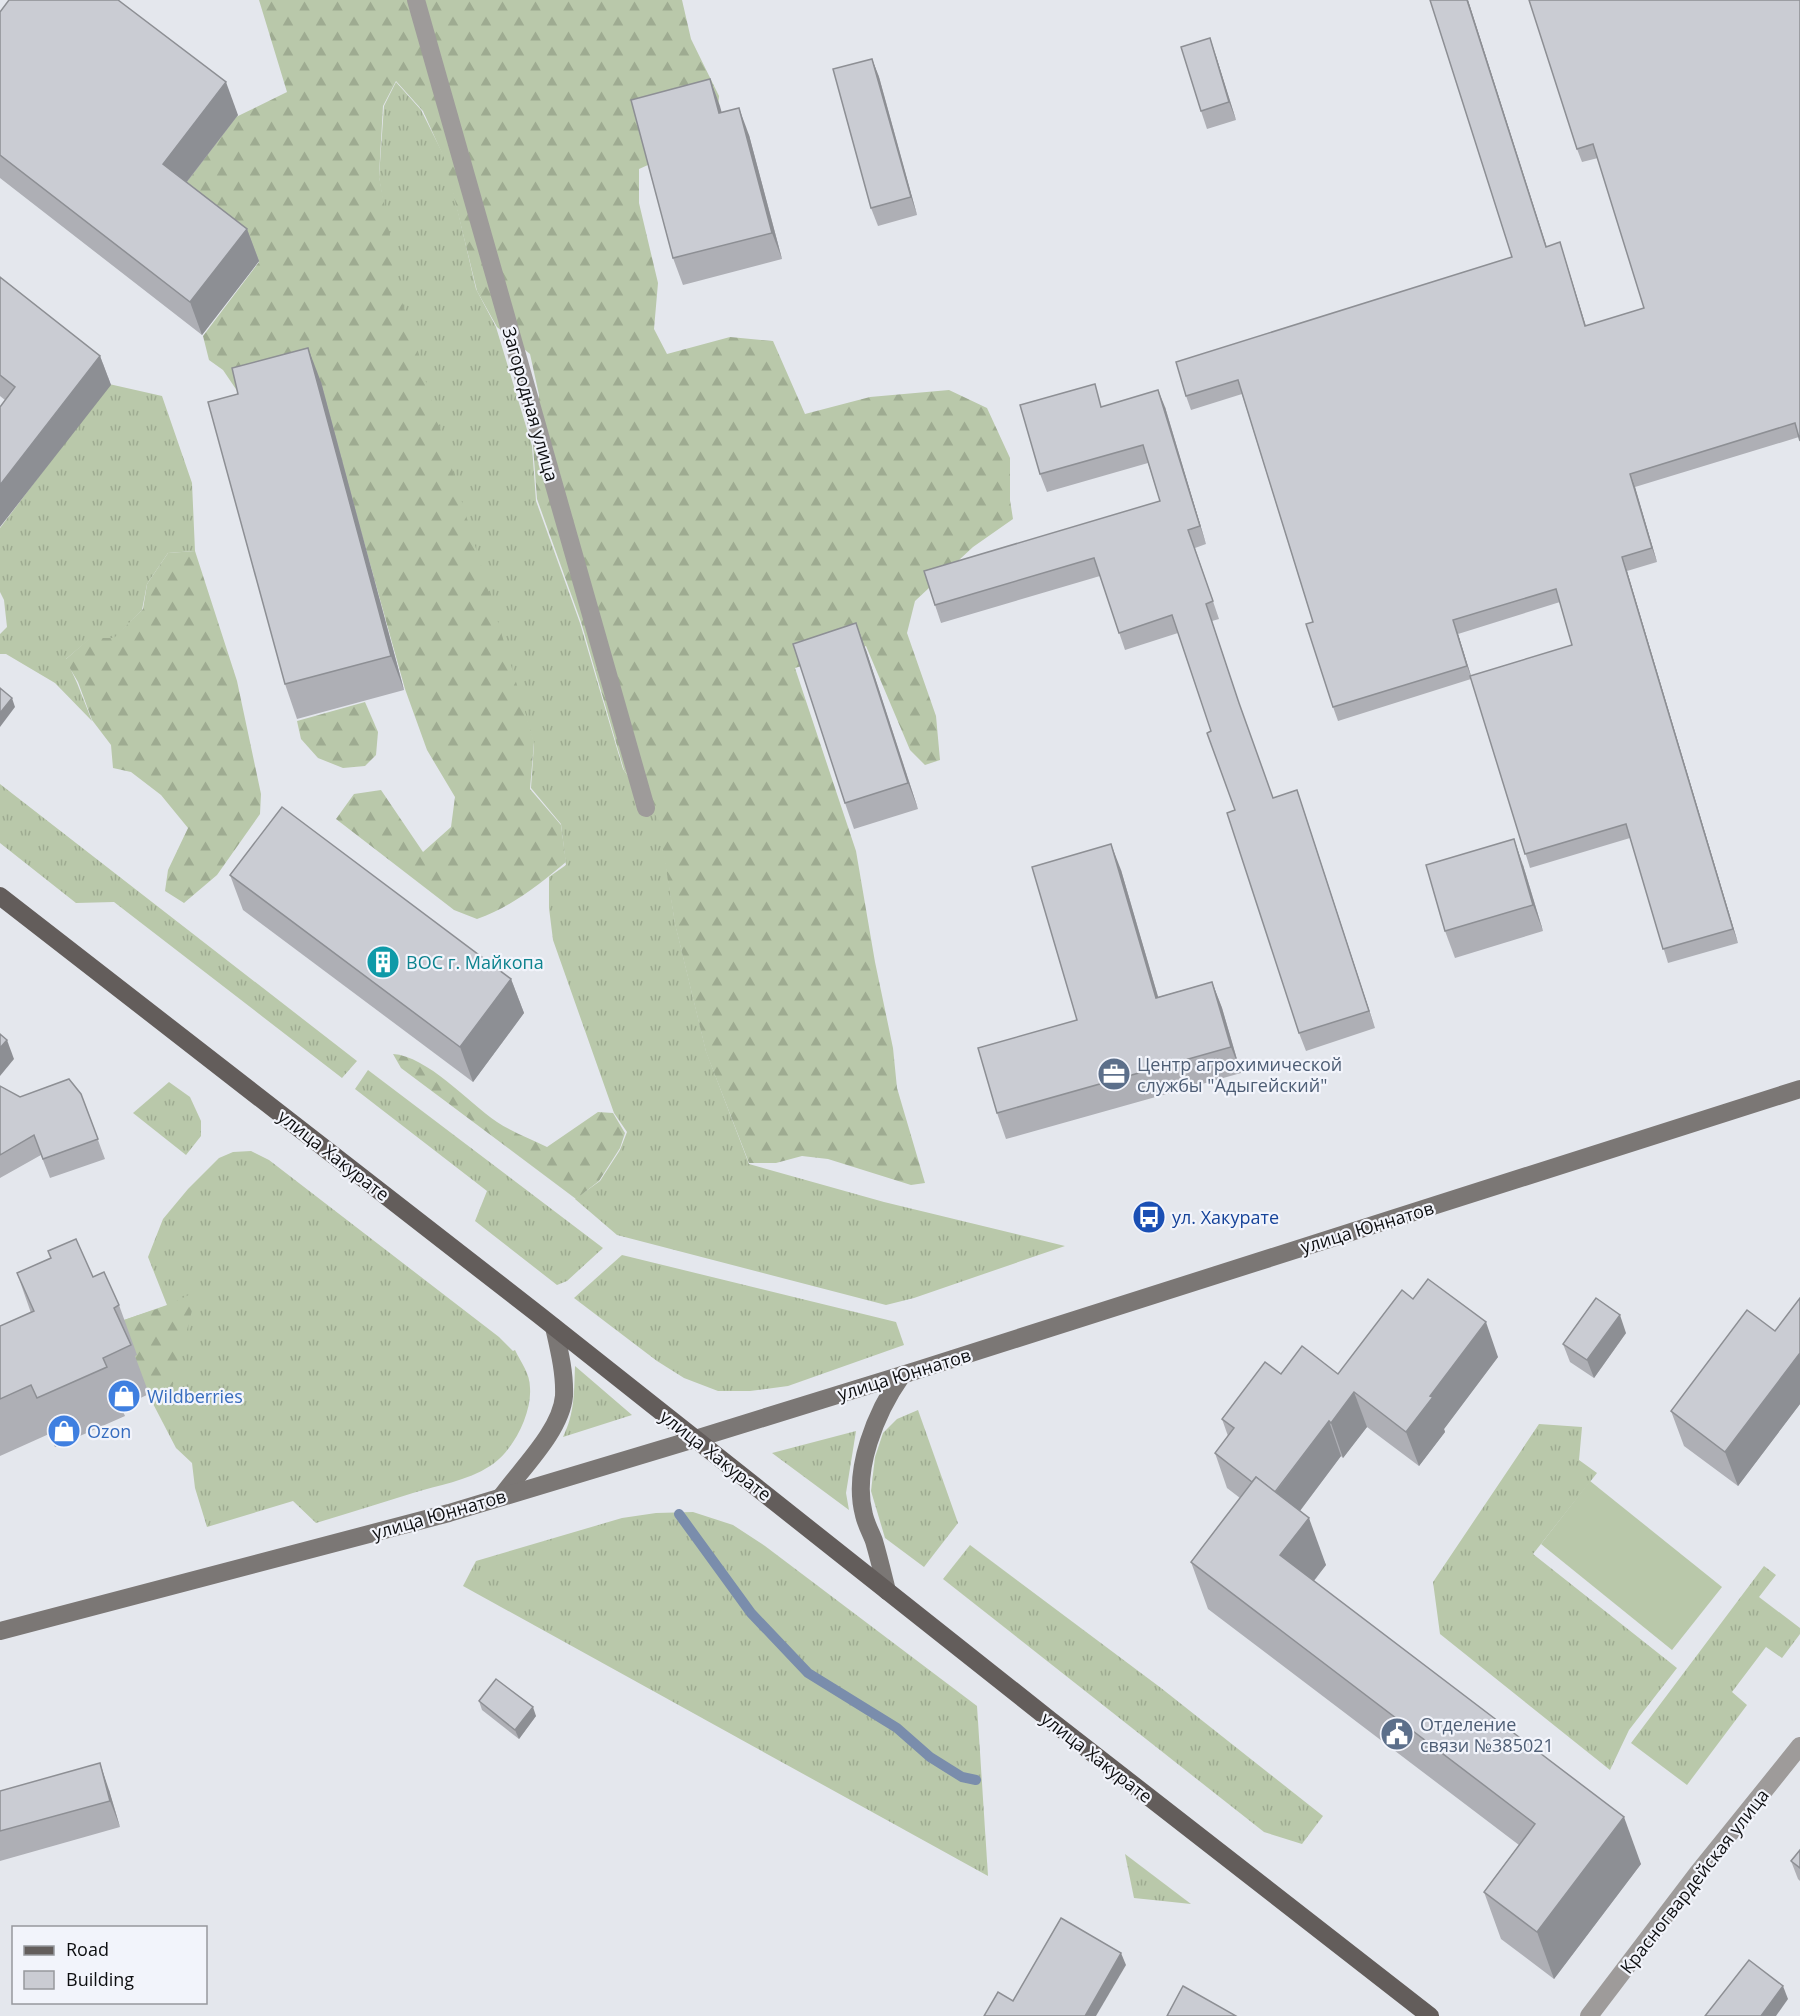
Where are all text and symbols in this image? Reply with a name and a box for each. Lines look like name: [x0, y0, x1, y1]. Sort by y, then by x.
street label: Загородная улица: [498, 324, 564, 484]
building icon: ВОС г. Майкопа: [365, 944, 401, 980]
place label: ВОС г. Майкопа: [406, 950, 544, 974]
place label: Центр агрохимической службы "Адыгейский": [1137, 1052, 1342, 1097]
office icon: Центр агрохимической службы "Адыгейский": [1096, 1056, 1132, 1092]
street label: улица Хакурате: [273, 1104, 395, 1206]
street label: улица Юннатов: [1298, 1195, 1436, 1259]
bus stop icon: ул. Хакурате: [1131, 1199, 1167, 1235]
place label: ул. Хакурате: [1172, 1205, 1279, 1229]
street label: улица Юннатов: [835, 1342, 973, 1406]
shop icon: Wildberries: [106, 1378, 142, 1414]
place label: Wildberries: [147, 1384, 243, 1408]
street label: улица Хакурате: [655, 1404, 777, 1506]
shop icon: Ozon: [46, 1413, 82, 1449]
place label: Ozon: [87, 1419, 131, 1443]
street label: улица Юннатов: [369, 1483, 509, 1545]
street label: улица Хакурате: [1036, 1706, 1158, 1808]
place label: Отделение связи №385021: [1420, 1712, 1554, 1757]
public building icon: Отделение связи №385021: [1379, 1716, 1415, 1752]
street label: Красногвардейская улица: [1614, 1784, 1774, 1978]
legend: [12, 1926, 207, 2004]
text: Road: [66, 1937, 109, 1961]
text: Building: [66, 1967, 134, 1991]

